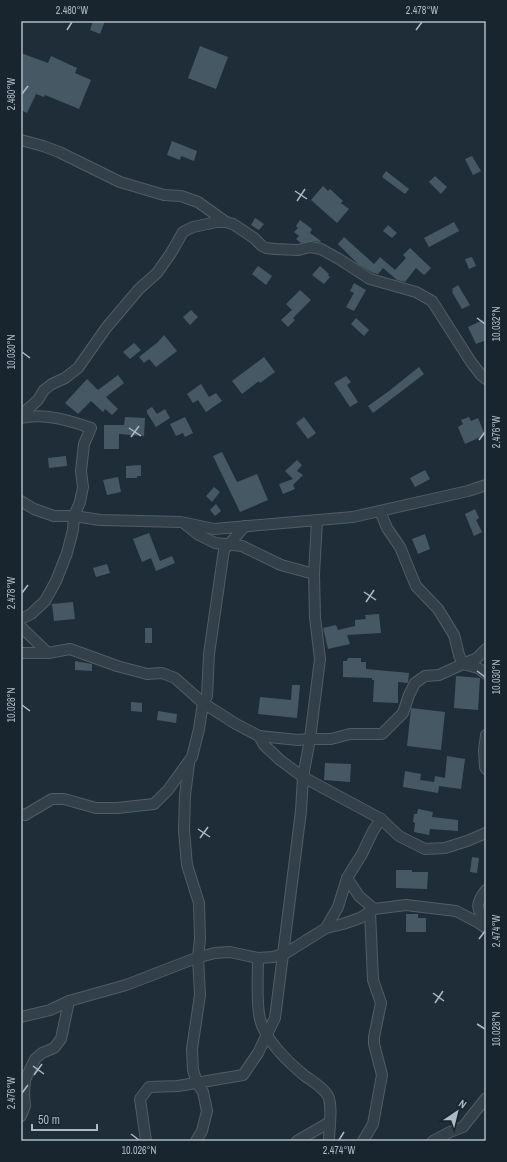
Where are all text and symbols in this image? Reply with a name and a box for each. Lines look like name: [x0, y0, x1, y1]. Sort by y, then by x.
text: 2.480°W: [56, 4, 88, 17]
text: 2.478°W: [406, 4, 438, 17]
text: 2.480°W: [5, 78, 18, 110]
text: 10.032°N: [490, 306, 503, 342]
text: 10.030°N: [5, 334, 18, 370]
text: 2.476°W: [490, 416, 503, 448]
text: 2.478°W: [5, 577, 18, 609]
text: 10.030°N: [490, 659, 503, 695]
text: 10.028°N: [5, 687, 18, 723]
text: 2.474°W: [490, 915, 503, 947]
text: 10.028°N: [490, 1011, 503, 1047]
text: 2.476°W: [5, 1077, 18, 1109]
north arrow: [437, 1092, 477, 1132]
text: N: [456, 1096, 469, 1111]
scale bar: [32, 1106, 97, 1132]
text: 50 m: [38, 1112, 60, 1128]
text: 10.026°N: [122, 1144, 157, 1157]
text: 2.474°W: [323, 1144, 355, 1157]

